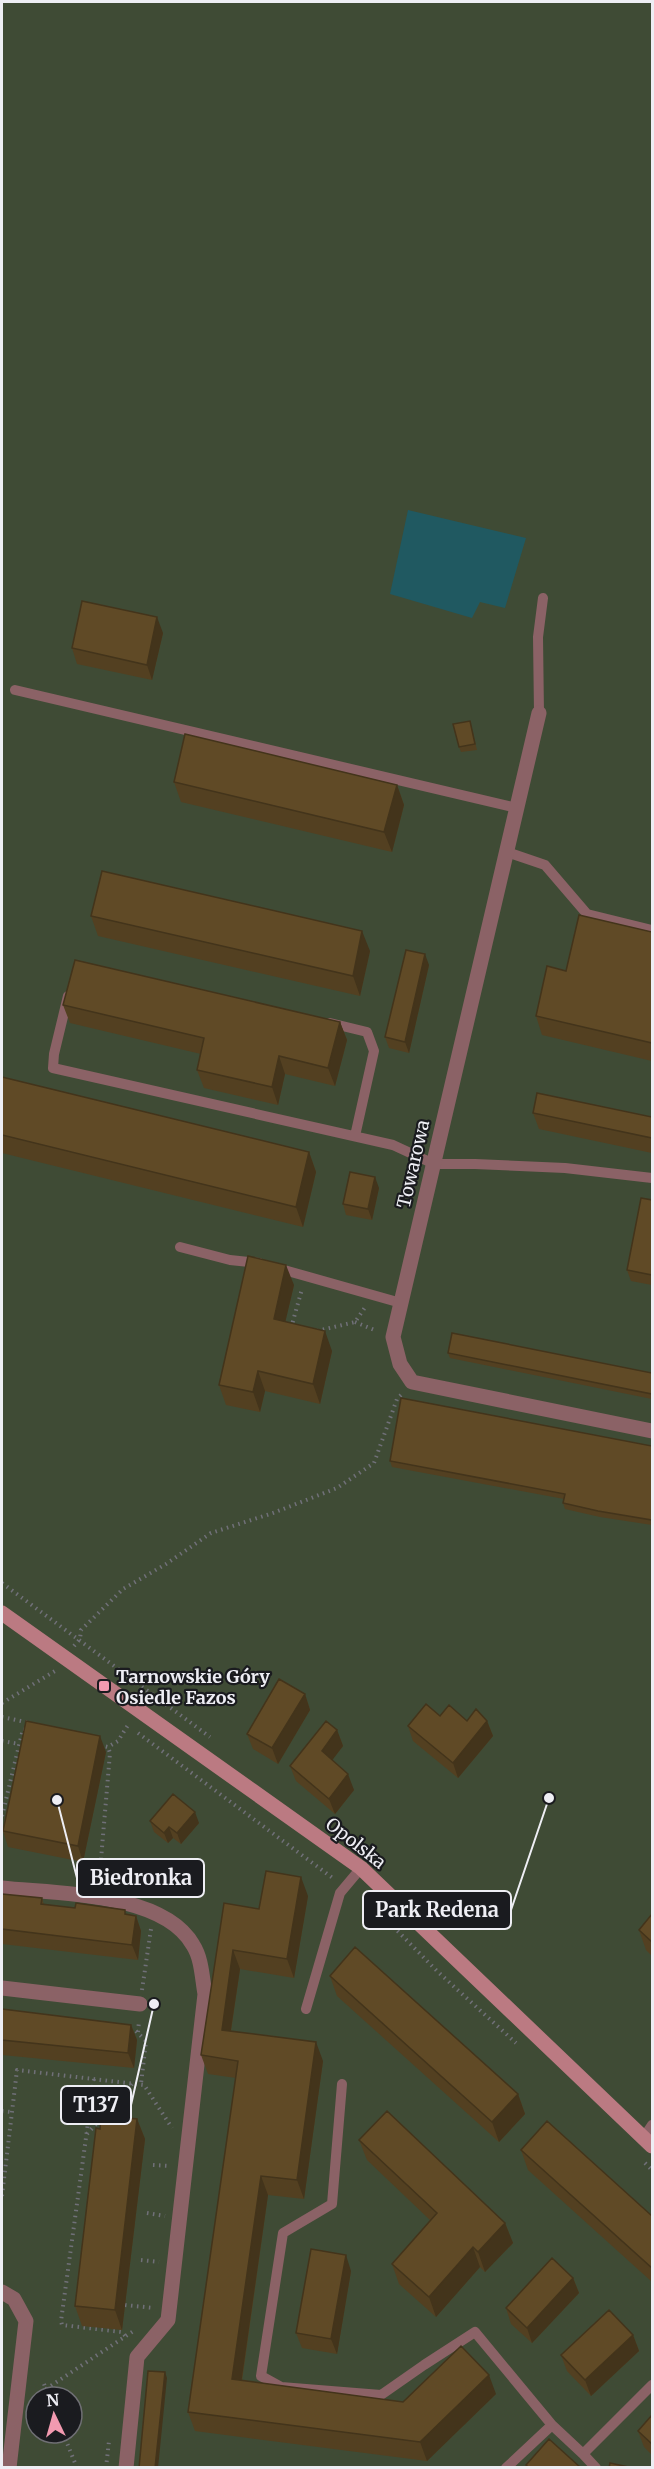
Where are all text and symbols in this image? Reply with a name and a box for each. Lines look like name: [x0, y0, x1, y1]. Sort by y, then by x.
street label: Towarowa: [392, 1117, 434, 1210]
place label: Tarnowskie Góry Osiedle Fazos: [116, 1665, 270, 1709]
marker: Tarnowskie Góry Osiedle Fazos: [97, 1679, 111, 1693]
street label: Opolska: [321, 1812, 391, 1874]
callout: Biedronka: [77, 1859, 204, 1897]
text: Biedronka: [90, 1865, 192, 1890]
callout: Park Redena: [363, 1891, 511, 1929]
text: Park Redena: [375, 1897, 499, 1922]
callout: T137: [61, 2086, 131, 2124]
text: T137: [73, 2092, 119, 2117]
north arrow: [24, 2385, 84, 2445]
text: N: [46, 2390, 60, 2411]

